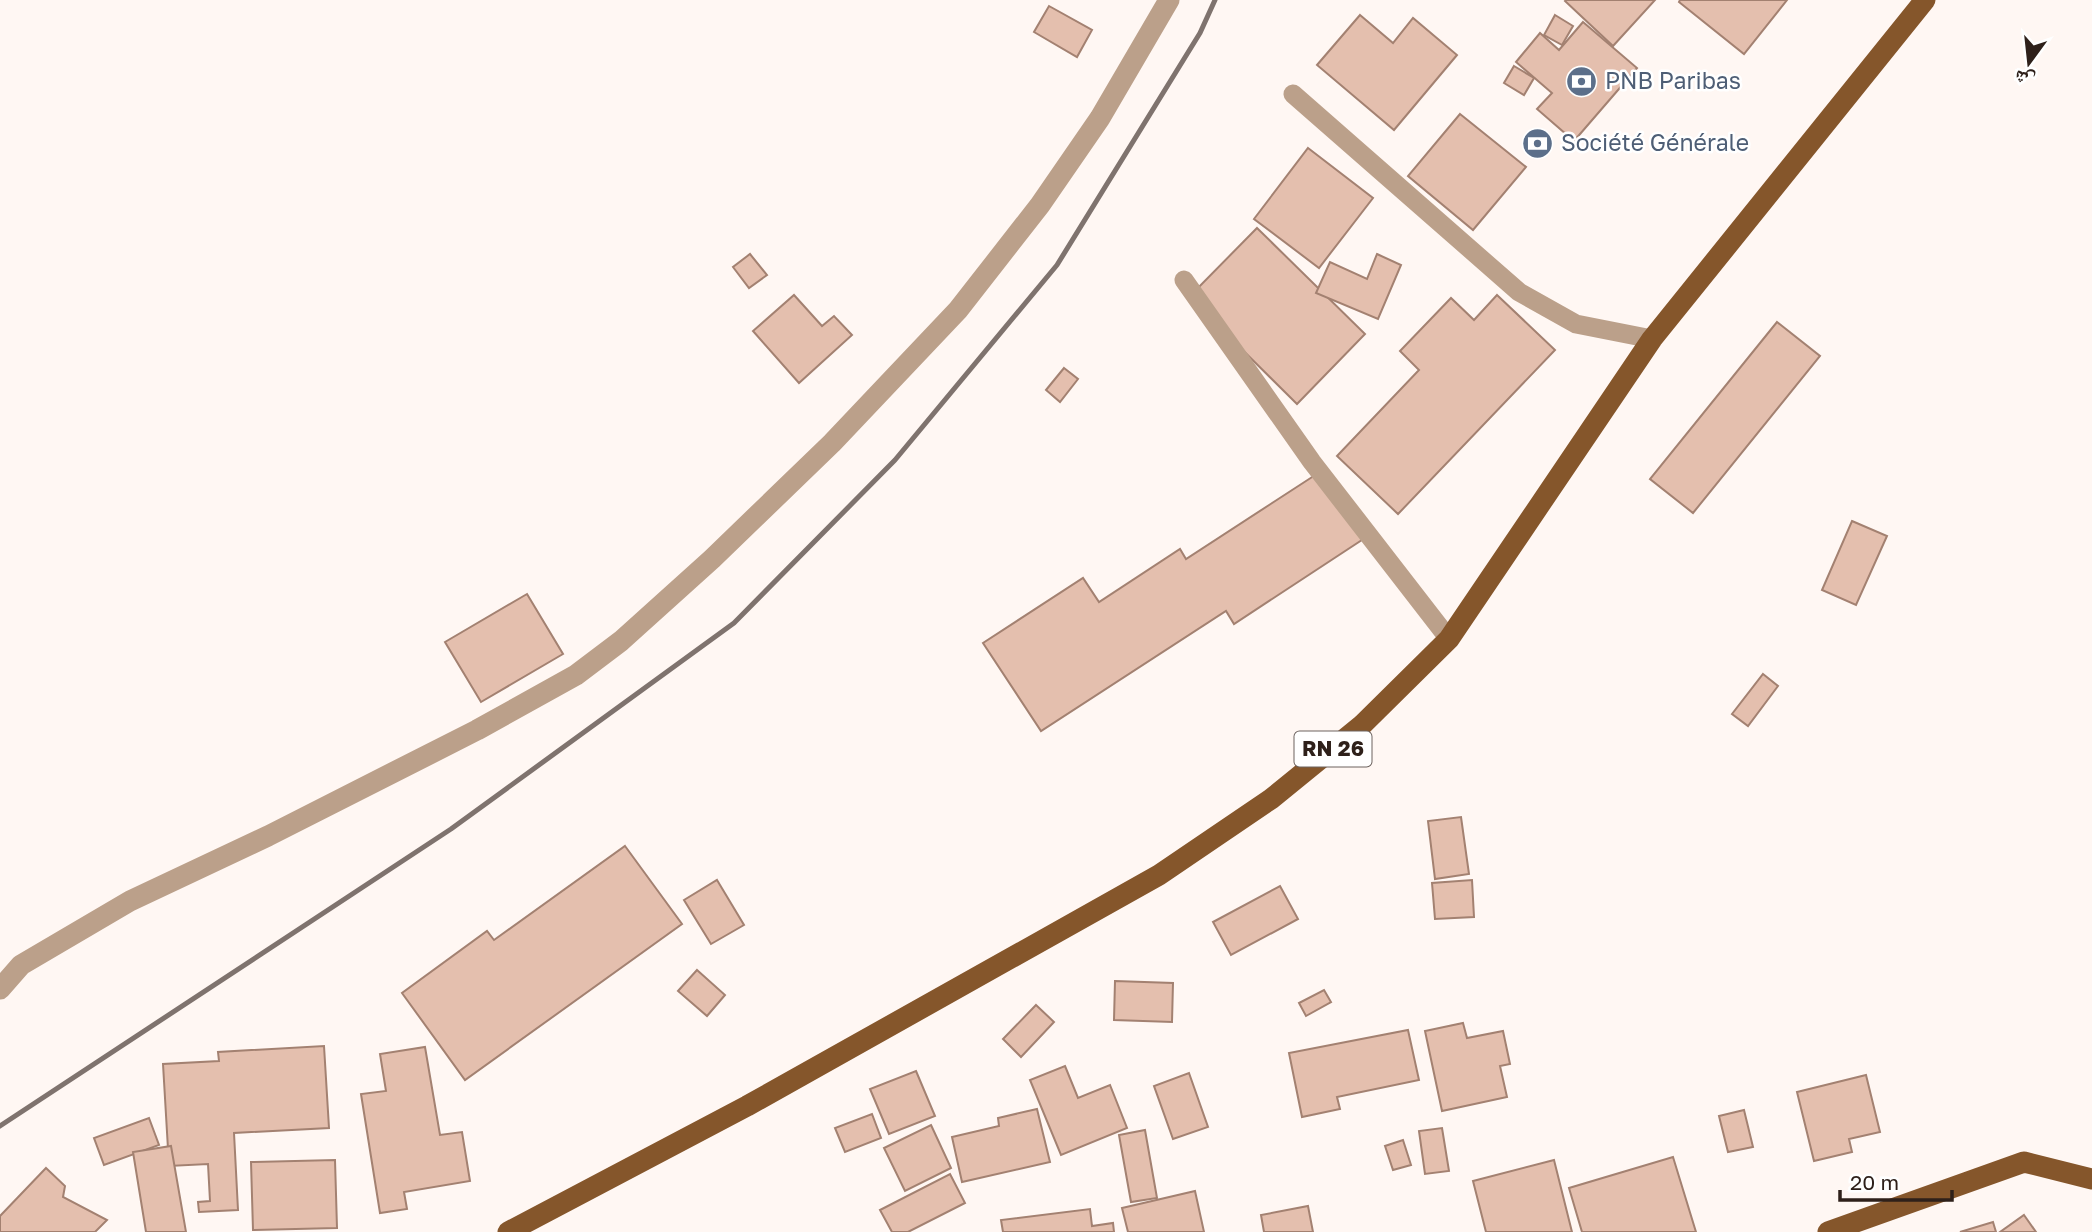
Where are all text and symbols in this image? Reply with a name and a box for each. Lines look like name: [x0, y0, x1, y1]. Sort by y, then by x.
north arrow: [1994, 28, 2064, 98]
bank icon: PNB Paribas: [1565, 64, 1599, 98]
text: ش: [2012, 65, 2037, 94]
place label: PNB Paribas: [1605, 66, 1741, 94]
bank icon: Société Générale: [1521, 126, 1555, 160]
place label: Société Générale: [1561, 128, 1749, 156]
road number: RN 26: [1294, 732, 1372, 766]
scale bar: [1840, 1158, 1952, 1202]
text: 20 m: [1850, 1169, 1899, 1195]

